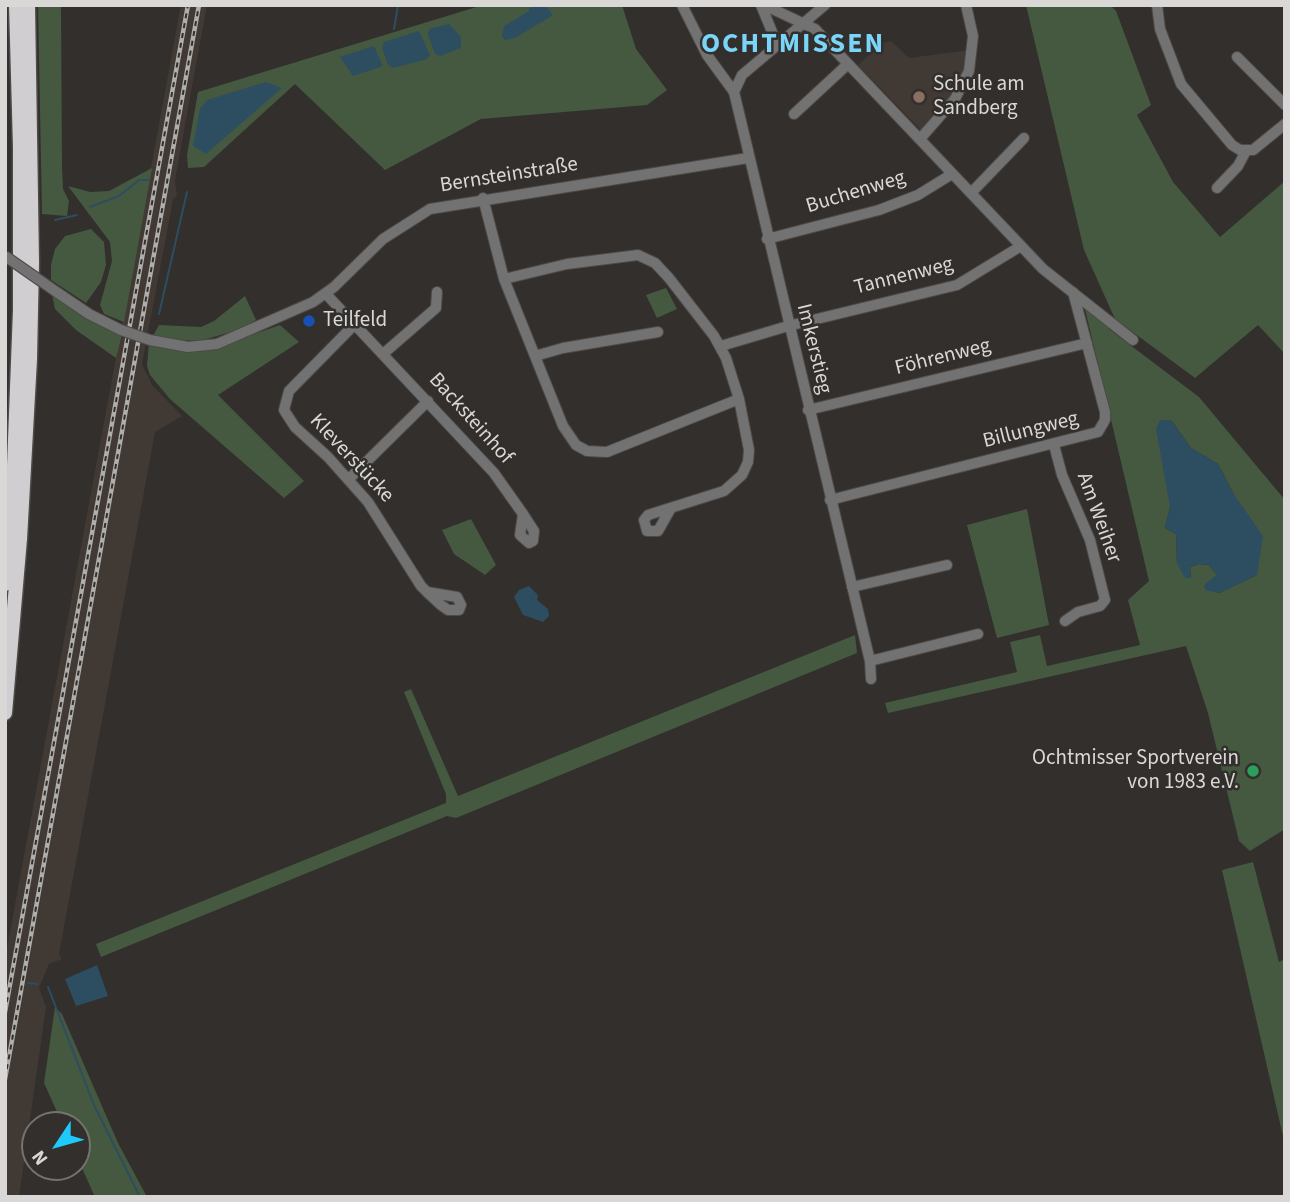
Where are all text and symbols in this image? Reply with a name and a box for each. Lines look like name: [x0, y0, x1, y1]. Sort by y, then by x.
district label: OCHTMISSEN: [702, 29, 884, 63]
place label: Schule am Sandberg: [933, 72, 1025, 122]
marker: Schule am Sandberg: [911, 89, 927, 105]
street label: Bernsteinstraße: [438, 153, 580, 199]
street label: Buchenweg: [803, 166, 909, 220]
street label: Tannenweg: [852, 253, 956, 301]
street label: Imkerstieg: [790, 301, 836, 397]
place label: Teilfeld: [323, 308, 387, 334]
marker: Teilfeld: [301, 313, 317, 329]
street label: Föhrenweg: [893, 334, 993, 382]
street label: Backsteinhof: [422, 368, 518, 470]
street label: Billungweg: [981, 407, 1081, 455]
street label: Kleverstücke: [303, 409, 399, 509]
street label: Am Weiher: [1070, 469, 1126, 567]
place label: Ochtmisser Sportverein von 1983 e.V.: [1032, 746, 1239, 796]
marker: Ochtmisser Sportverein von 1983 e.V.: [1245, 763, 1261, 779]
north arrow: [21, 1111, 91, 1181]
text: N: [26, 1144, 55, 1171]

